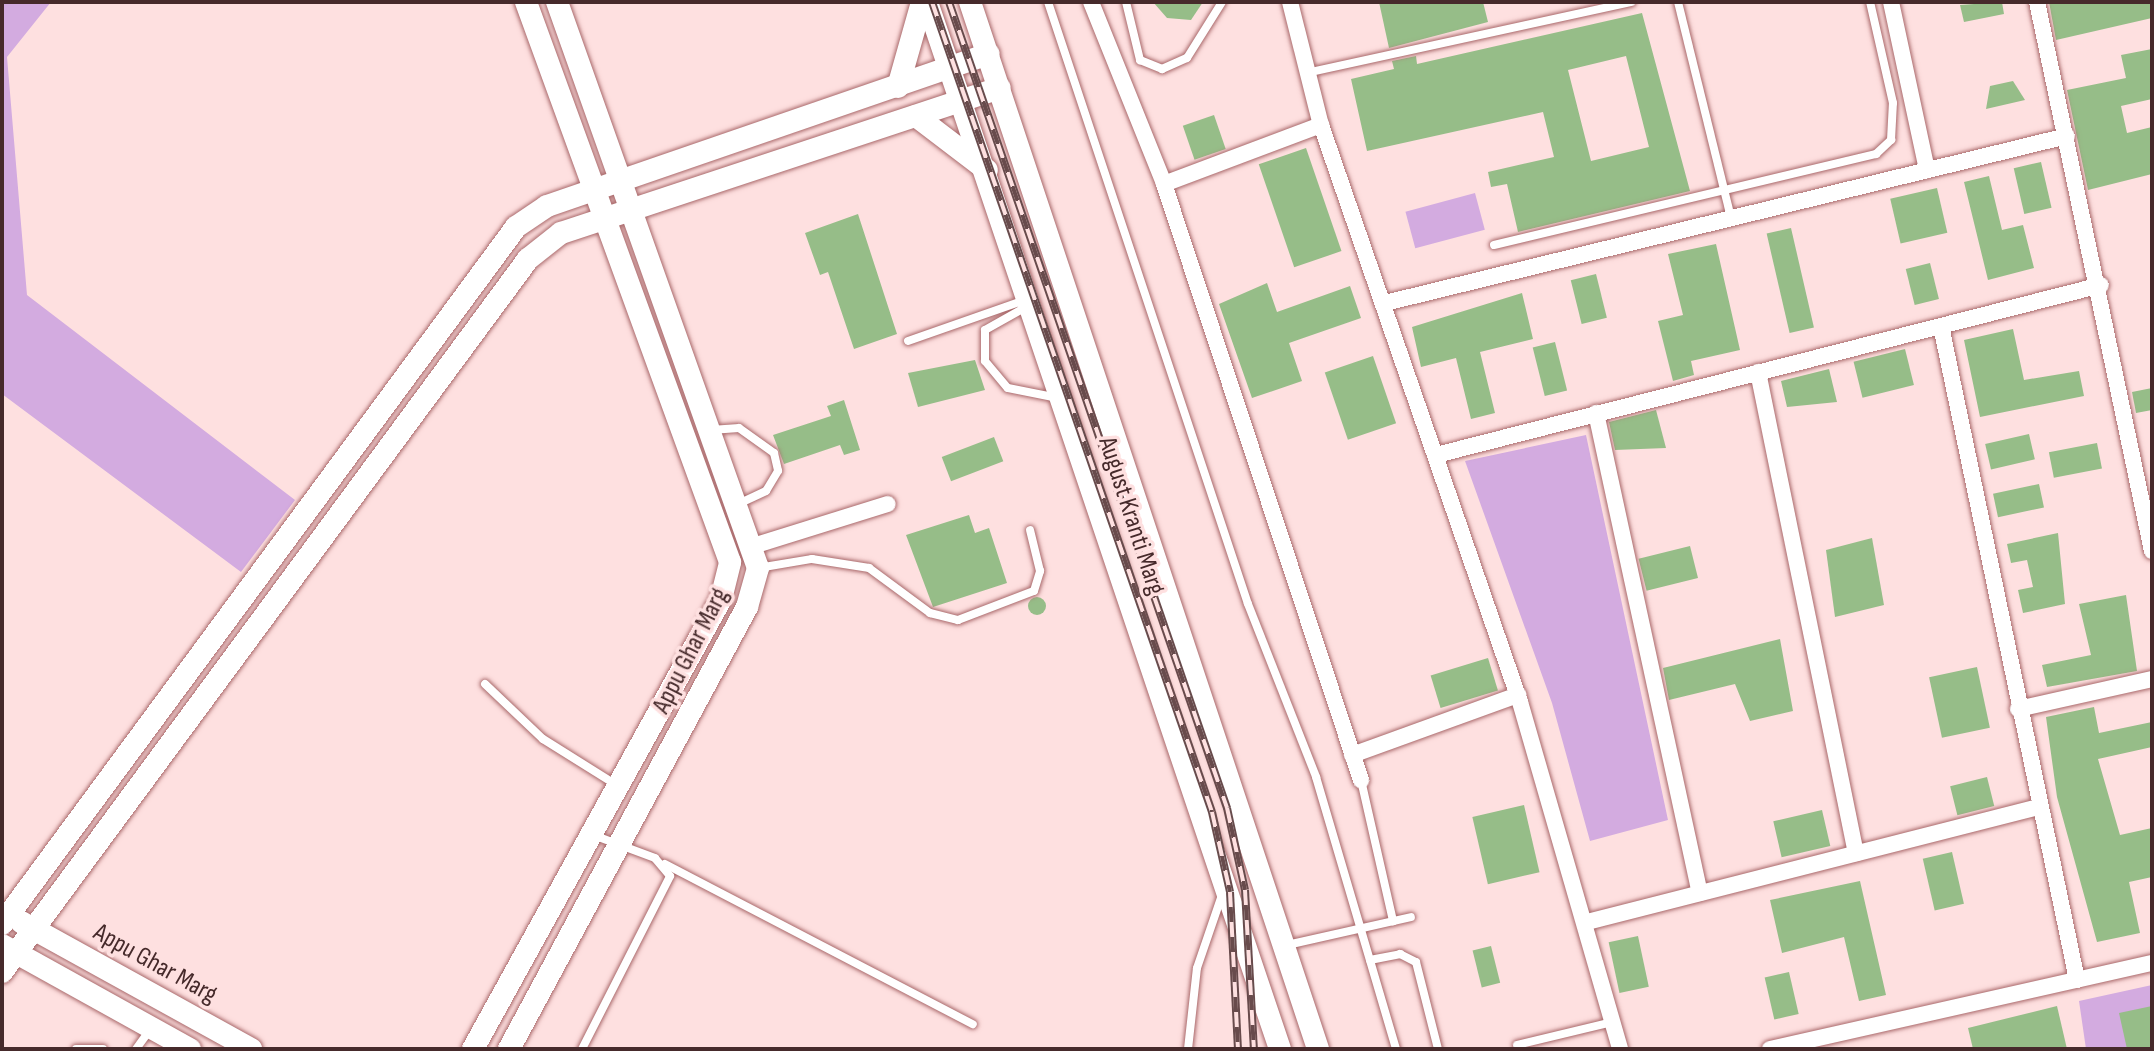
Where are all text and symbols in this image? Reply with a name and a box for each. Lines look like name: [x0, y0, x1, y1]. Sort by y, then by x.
street label: August Kranti Marg: [1091, 433, 1171, 599]
street label: Appu Ghar Marg: [646, 583, 736, 719]
street label: Appu Ghar Marg: [88, 917, 222, 1011]

